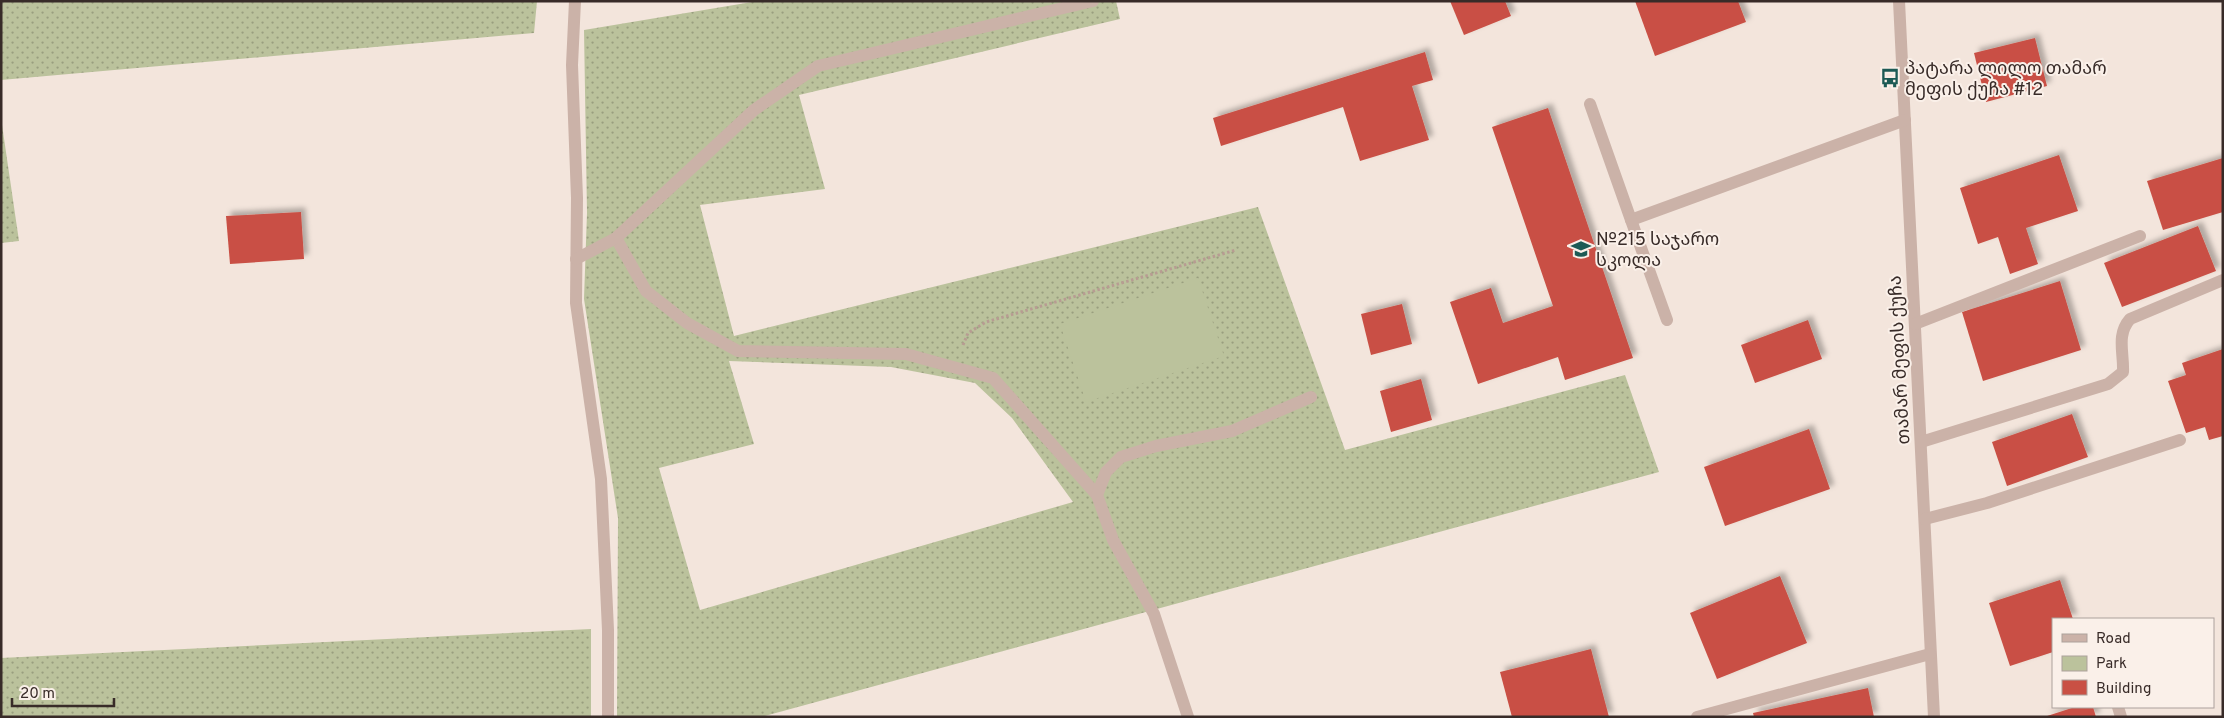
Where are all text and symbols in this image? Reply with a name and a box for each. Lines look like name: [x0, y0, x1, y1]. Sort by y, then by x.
place label: პატარა ლილო თამარ მეფის ქუჩა #12: [1905, 58, 2107, 102]
bus stop icon: პატარა ლილო თამარ მეფის ქუჩა #12: [1879, 67, 1901, 89]
place label: №215 საჯარო სკოლა: [1596, 229, 1719, 273]
school or university icon: №215 საჯარო სკოლა: [1570, 238, 1592, 260]
street label: თამარ მეფის ქუჩა: [1885, 275, 1916, 445]
legend: [2052, 618, 2214, 708]
text: Road: [2096, 630, 2131, 649]
text: Park: [2096, 655, 2127, 674]
scale bar: [12, 676, 115, 708]
text: Building: [2096, 680, 2151, 699]
text: 20 m: [20, 685, 55, 704]

